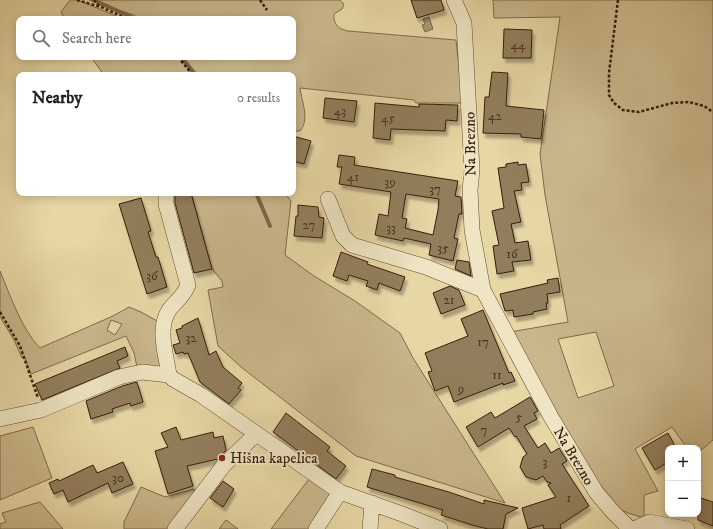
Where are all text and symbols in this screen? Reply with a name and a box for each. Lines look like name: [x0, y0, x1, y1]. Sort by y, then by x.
search box: [16, 16, 296, 60]
icon: search: [30, 27, 52, 49]
text: Search here: [62, 29, 131, 48]
house number: 44: [511, 37, 526, 53]
text: Nearby: [32, 87, 82, 109]
text: 0 results: [237, 90, 280, 106]
house number: 43: [334, 103, 346, 119]
house number: 42: [488, 108, 503, 124]
house number: 45: [381, 110, 395, 126]
street label: Na Brezno: [460, 112, 481, 176]
house number: 41: [347, 169, 359, 185]
house number: 39: [384, 174, 396, 190]
house number: 37: [429, 181, 441, 197]
house number: 27: [303, 217, 316, 233]
house number: 33: [386, 220, 396, 236]
house number: 35: [437, 240, 449, 256]
house number: 16: [506, 246, 519, 262]
house number: 36: [146, 268, 159, 284]
house number: 21: [443, 292, 455, 308]
house number: 32: [185, 330, 197, 346]
house number: 17: [477, 334, 489, 350]
house number: 11: [492, 367, 502, 383]
house number: 9: [457, 381, 464, 397]
house number: 5: [516, 409, 523, 425]
house number: 7: [481, 422, 488, 438]
street label: Na Brezno: [549, 424, 598, 489]
map controls: [665, 445, 701, 517]
button: +: [665, 445, 701, 481]
place label: Hišna kapelica: [230, 449, 318, 468]
marker: Hišna kapelica: [217, 453, 227, 463]
house number: 3: [543, 454, 548, 470]
house number: 30: [112, 470, 124, 486]
button: −: [665, 481, 701, 517]
house number: 1: [567, 490, 572, 506]

